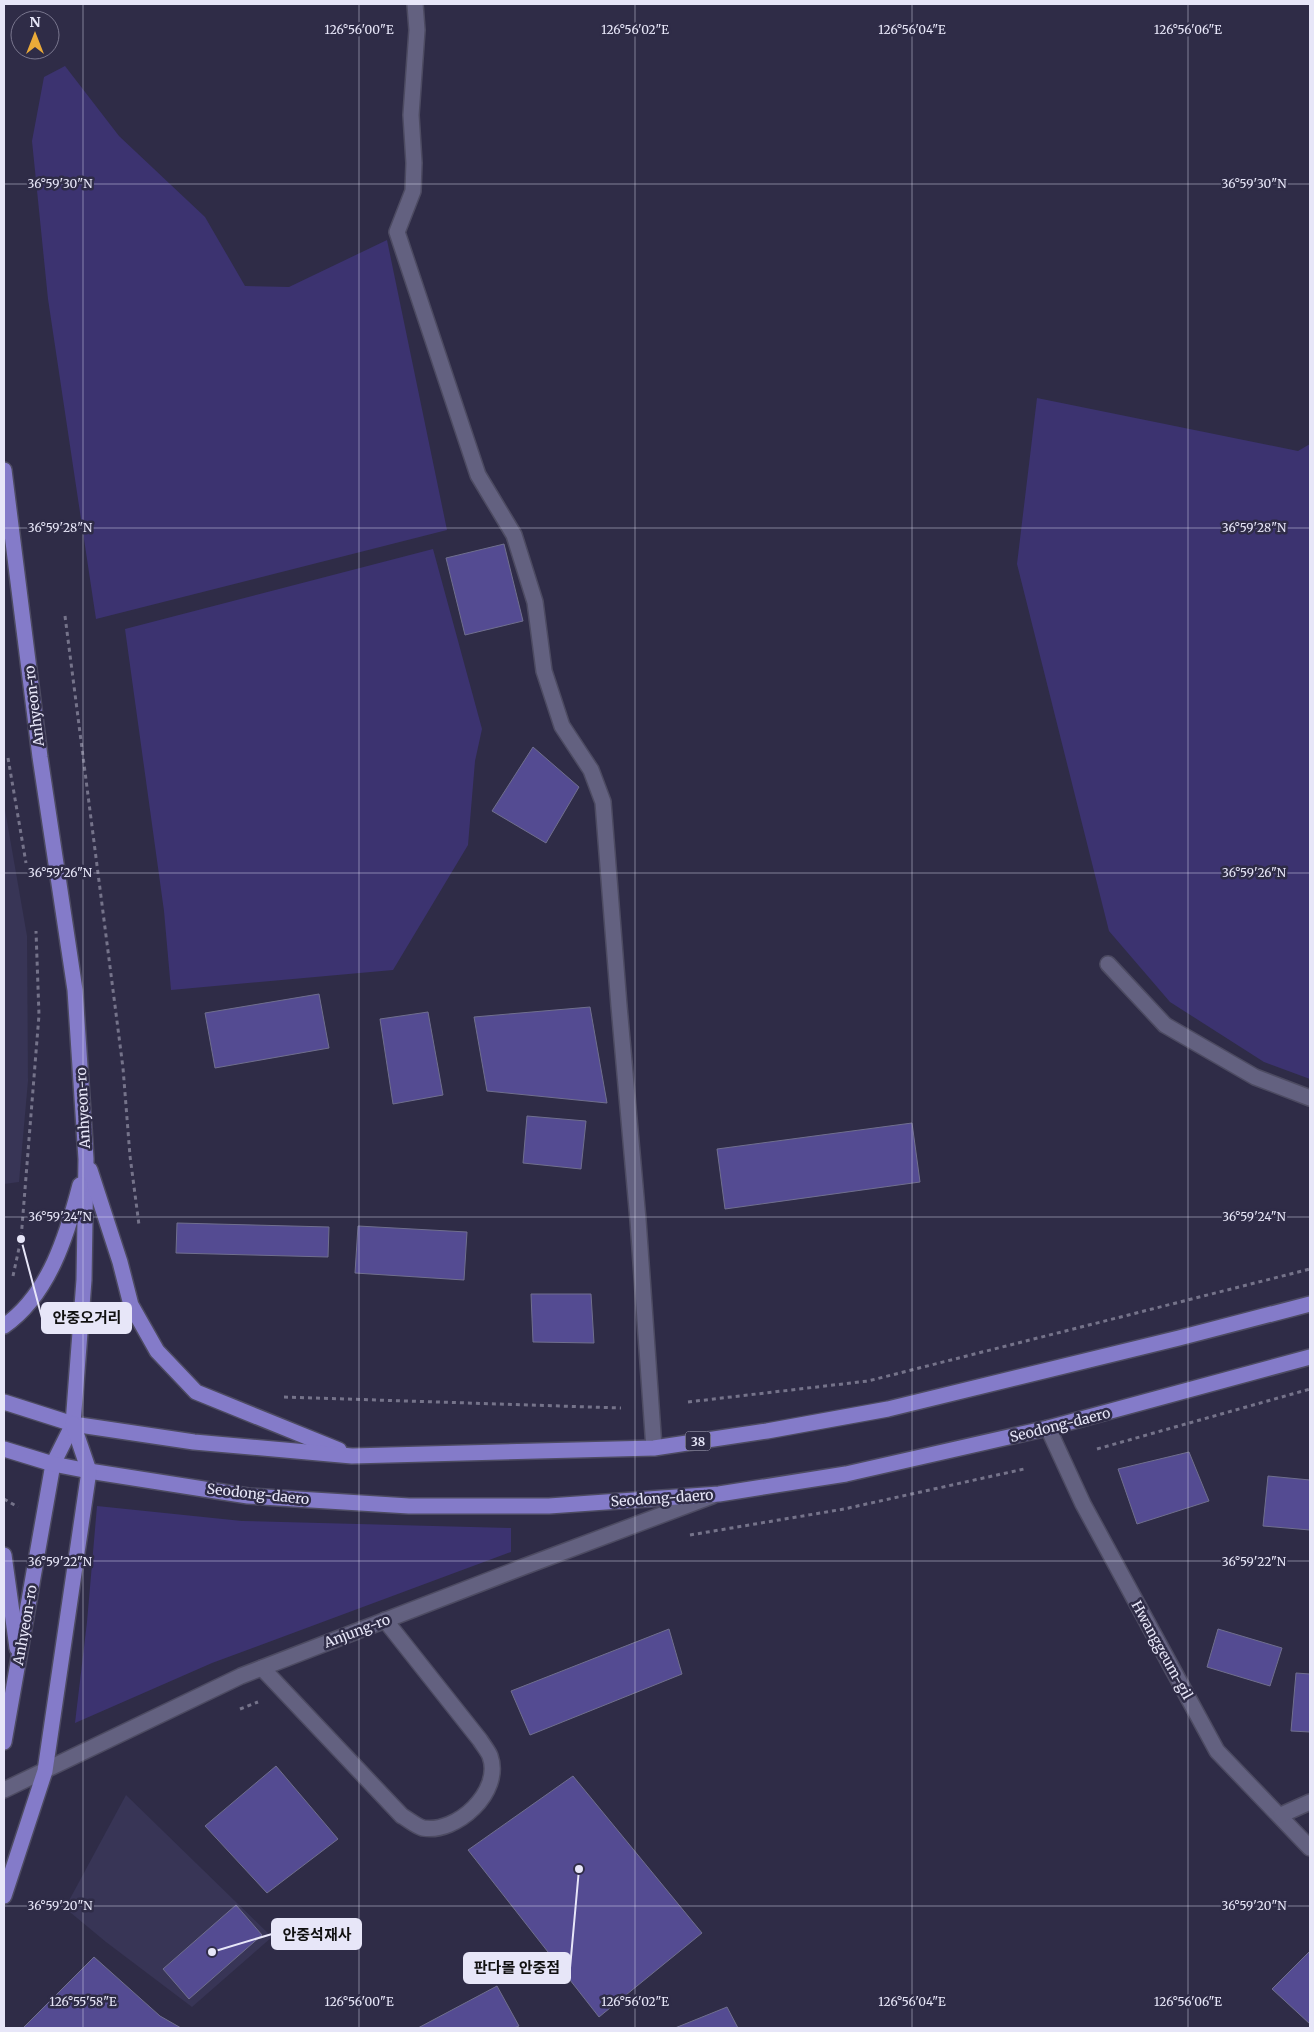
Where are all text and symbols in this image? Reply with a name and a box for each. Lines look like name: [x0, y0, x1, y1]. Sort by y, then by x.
north arrow: [10, 10, 60, 60]
text: N: [29, 13, 41, 31]
text: 126°56'00"E: [324, 22, 394, 37]
text: 126°56'02"E: [601, 22, 669, 37]
text: 126°56'04"E: [878, 22, 946, 37]
text: 126°56'06"E: [1154, 22, 1222, 37]
text: 36°59'30"N: [28, 176, 93, 191]
text: 36°59'30"N: [1222, 176, 1287, 191]
text: 36°59'28"N: [28, 520, 93, 535]
text: 36°59'28"N: [1222, 520, 1287, 535]
street label: Anhyeon-ro: [20, 665, 48, 748]
text: 36°59'26"N: [28, 865, 93, 880]
text: 36°59'26"N: [1222, 865, 1287, 880]
street label: Anhyeon-ro: [72, 1067, 94, 1150]
text: 36°59'24"N: [28, 1209, 92, 1224]
text: 36°59'24"N: [1222, 1209, 1286, 1224]
callout: 안중오거리: [42, 1303, 131, 1333]
text: 안중오거리: [52, 1308, 122, 1327]
street label: Seodong-daero: [1008, 1404, 1112, 1446]
road number: 38: [686, 1432, 710, 1450]
street label: Seodong-daero: [206, 1480, 310, 1508]
street label: Seodong-daero: [610, 1485, 714, 1511]
text: 36°59'22"N: [28, 1554, 93, 1569]
text: 36°59'22"N: [1222, 1554, 1287, 1569]
street label: Anhyeon-ro: [9, 1583, 41, 1668]
street label: Hwanggeum-gil: [1127, 1597, 1197, 1703]
street label: Anjung-ro: [320, 1610, 393, 1652]
text: 36°59'20"N: [27, 1898, 93, 1913]
text: 36°59'20"N: [1221, 1898, 1287, 1913]
callout: 안중석재사: [272, 1919, 361, 1949]
text: 안중석재사: [282, 1925, 352, 1944]
callout: 판다몰 안중점: [464, 1953, 570, 1983]
text: 판다몰 안중점: [474, 1958, 560, 1977]
text: 126°55'58"E: [49, 1994, 117, 2009]
text: 126°56'00"E: [324, 1994, 394, 2009]
text: 126°56'02"E: [601, 1994, 669, 2009]
text: 126°56'04"E: [878, 1994, 946, 2009]
text: 126°56'06"E: [1154, 1994, 1222, 2009]

